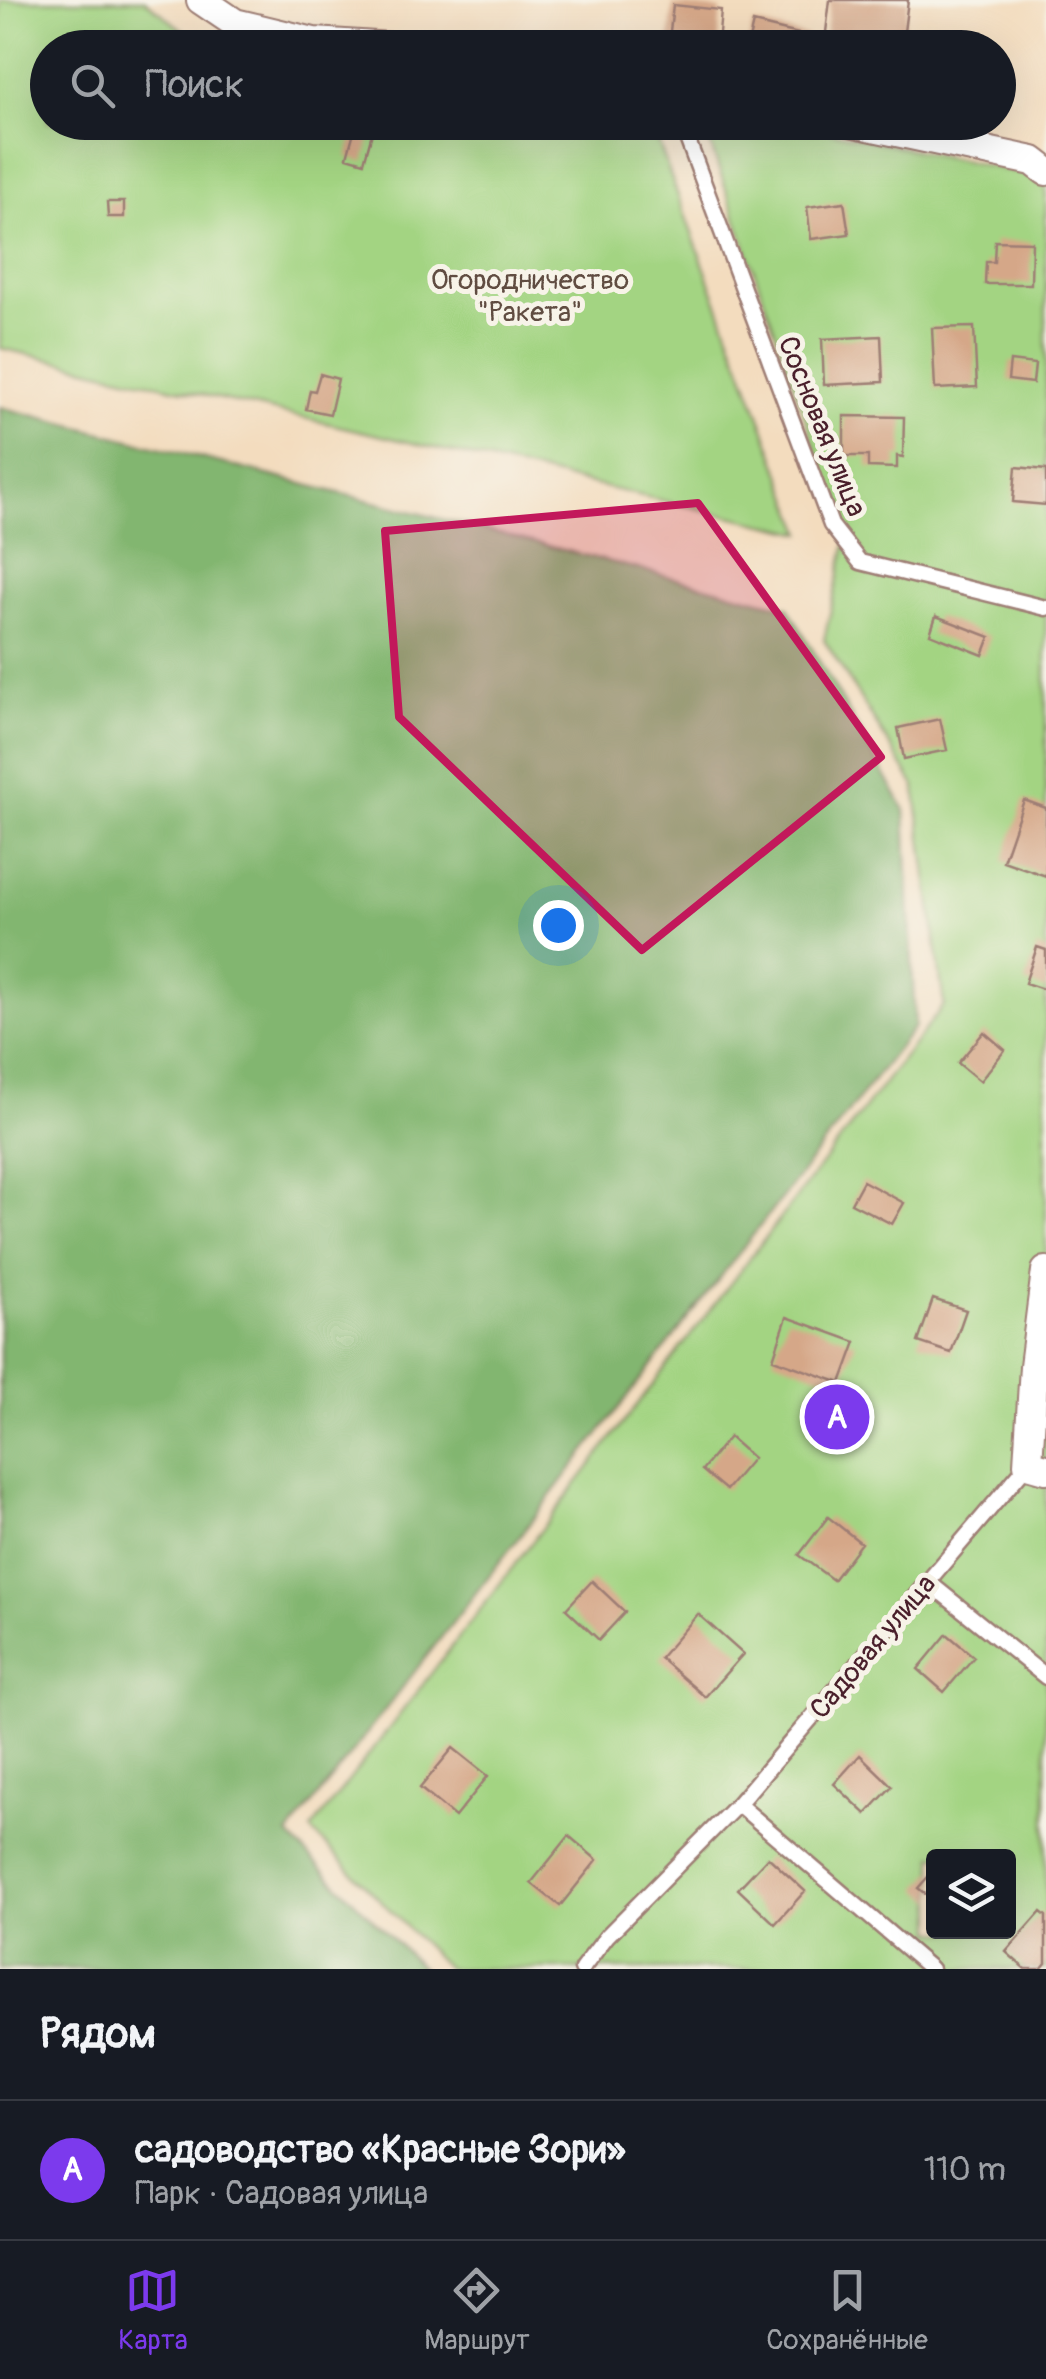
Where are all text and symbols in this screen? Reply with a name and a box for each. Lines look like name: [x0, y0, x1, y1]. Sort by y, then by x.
search box: [30, 30, 1016, 140]
icon: search: [65, 58, 120, 113]
text: Поиск: [145, 61, 244, 109]
park label: Огородничество "Ракета": [431, 263, 629, 330]
street label: Сосновая улица: [770, 331, 874, 522]
your location: [533, 900, 584, 951]
pin: A: [804, 1380, 870, 1454]
street label: Садовая улица: [803, 1568, 944, 1726]
map controls: [926, 1849, 1016, 1939]
button: layers: [926, 1849, 1016, 1939]
text: Рядом: [40, 2008, 156, 2060]
text: садоводство «Красные Зори»: [135, 2126, 625, 2174]
text: A: [62, 2150, 83, 2190]
text: 110 m: [924, 2150, 1006, 2190]
text: Парк · Садовая улица: [135, 2174, 428, 2214]
tab: Карта: [118, 2263, 188, 2358]
tab: Маршрут: [424, 2263, 530, 2358]
tab: Сохранённые: [766, 2263, 928, 2358]

